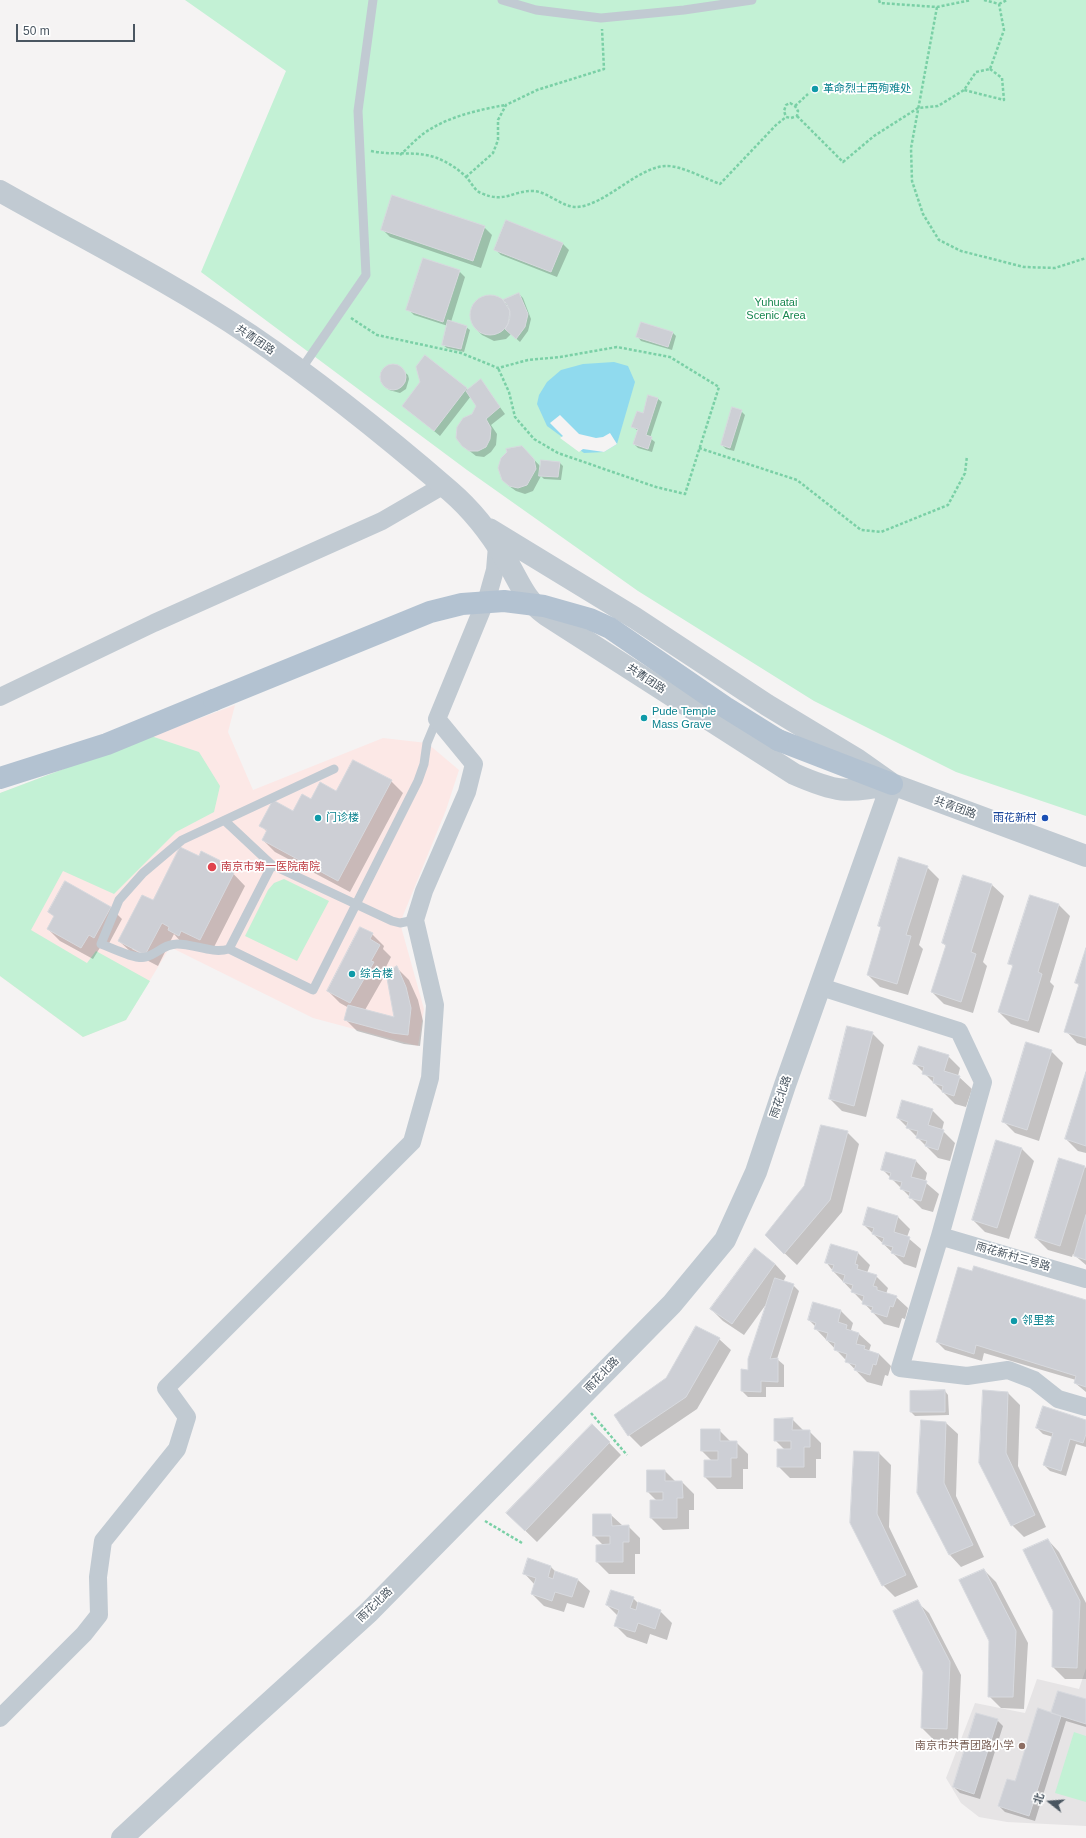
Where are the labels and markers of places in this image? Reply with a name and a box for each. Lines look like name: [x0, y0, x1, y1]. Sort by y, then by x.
place label: 革命烈士西殉难处: [823, 82, 911, 96]
marker: 革命烈士西殉难处: [810, 84, 820, 94]
place label: Pude Temple Mass Grave: [652, 705, 716, 731]
marker: Pude Temple Mass Grave: [639, 713, 649, 723]
place label: 门诊楼: [326, 811, 359, 825]
place label: 雨花新村: [993, 811, 1037, 825]
marker: 门诊楼: [313, 813, 323, 823]
marker: 雨花新村: [1040, 813, 1050, 823]
place label: 南京市第一医院南院: [221, 860, 320, 874]
marker: 南京市第一医院南院: [206, 861, 218, 873]
place label: 综合楼: [360, 967, 393, 981]
marker: 综合楼: [347, 969, 357, 979]
place label: 邻里荟: [1022, 1314, 1055, 1328]
marker: 邻里荟: [1009, 1316, 1019, 1326]
place label: 南京市共青团路小学: [915, 1739, 1014, 1753]
marker: 南京市共青团路小学: [1017, 1741, 1027, 1751]

